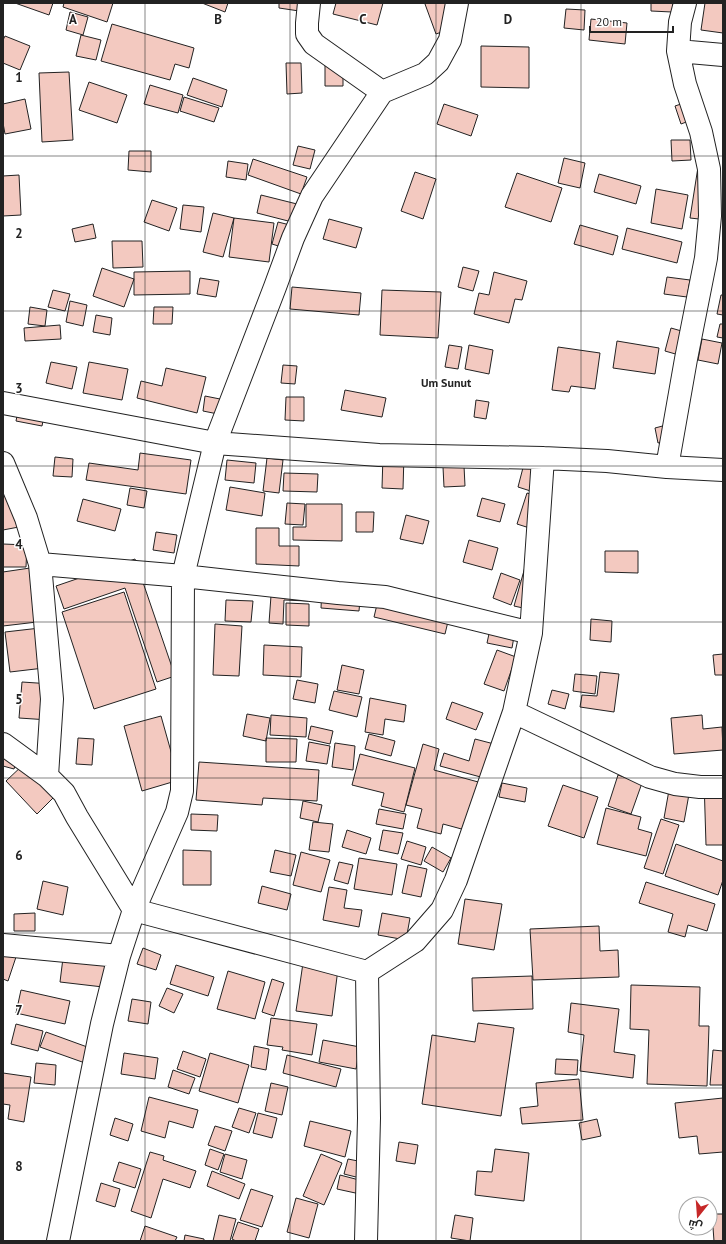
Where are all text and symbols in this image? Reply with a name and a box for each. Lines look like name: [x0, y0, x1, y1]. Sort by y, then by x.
scale bar: [590, 8, 673, 34]
text: A: [69, 11, 77, 28]
text: B: [214, 11, 222, 28]
text: C: [359, 11, 367, 28]
text: D: [504, 11, 512, 28]
text: 20 m: [596, 14, 622, 29]
text: 1: [15, 69, 23, 86]
text: 2: [15, 225, 23, 242]
district label: Um Sunut: [421, 375, 472, 390]
text: 3: [15, 380, 23, 397]
text: 4: [15, 536, 23, 553]
text: 5: [15, 691, 23, 708]
text: 6: [15, 847, 23, 864]
text: 7: [15, 1002, 23, 1019]
text: 8: [15, 1158, 23, 1175]
north arrow: [678, 1196, 718, 1236]
text: ش: [686, 1217, 704, 1234]

